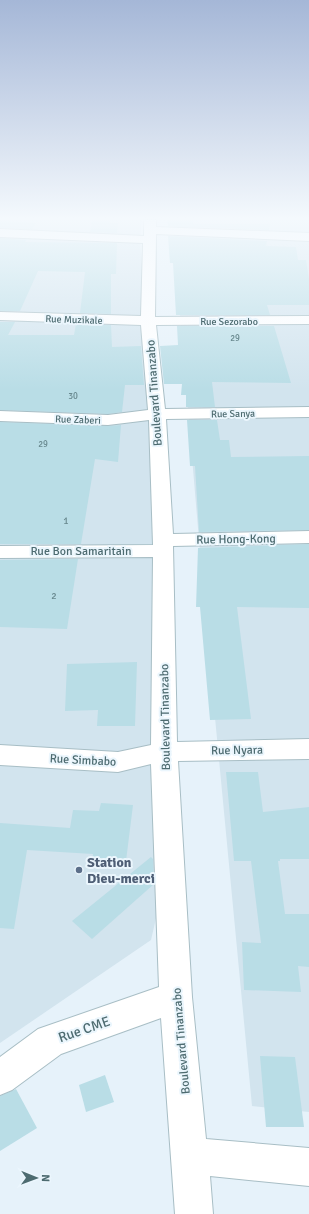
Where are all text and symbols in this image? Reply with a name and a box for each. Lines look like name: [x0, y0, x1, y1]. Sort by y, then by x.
street label: Rue Muzikale: [45, 313, 103, 327]
street label: Rue Sezorabo: [200, 316, 258, 328]
house number: 29: [230, 333, 240, 344]
street label: Boulevard Tinanzabo: [143, 339, 166, 447]
house number: 30: [68, 391, 78, 402]
street label: Rue Sanya: [211, 408, 255, 420]
street label: Rue Zaberi: [55, 413, 101, 427]
house number: 29: [38, 439, 48, 450]
house number: 1: [63, 515, 69, 527]
street label: Rue Hong-Kong: [196, 531, 276, 548]
street label: Rue Bon Samaritain: [30, 544, 132, 559]
house number: 2: [51, 590, 57, 602]
street label: Boulevard Tinanzabo: [157, 664, 174, 770]
street label: Rue Nyara: [211, 743, 263, 758]
street label: Rue Simbabo: [49, 751, 117, 770]
place label: Station Dieu-merci: [87, 854, 155, 887]
marker: Station Dieu-merci: [74, 865, 84, 875]
street label: Boulevard Tinanzabo: [169, 987, 194, 1095]
street label: Rue CME: [56, 1013, 112, 1046]
north arrow: [16, 1158, 56, 1198]
text: N: [39, 1174, 52, 1182]

